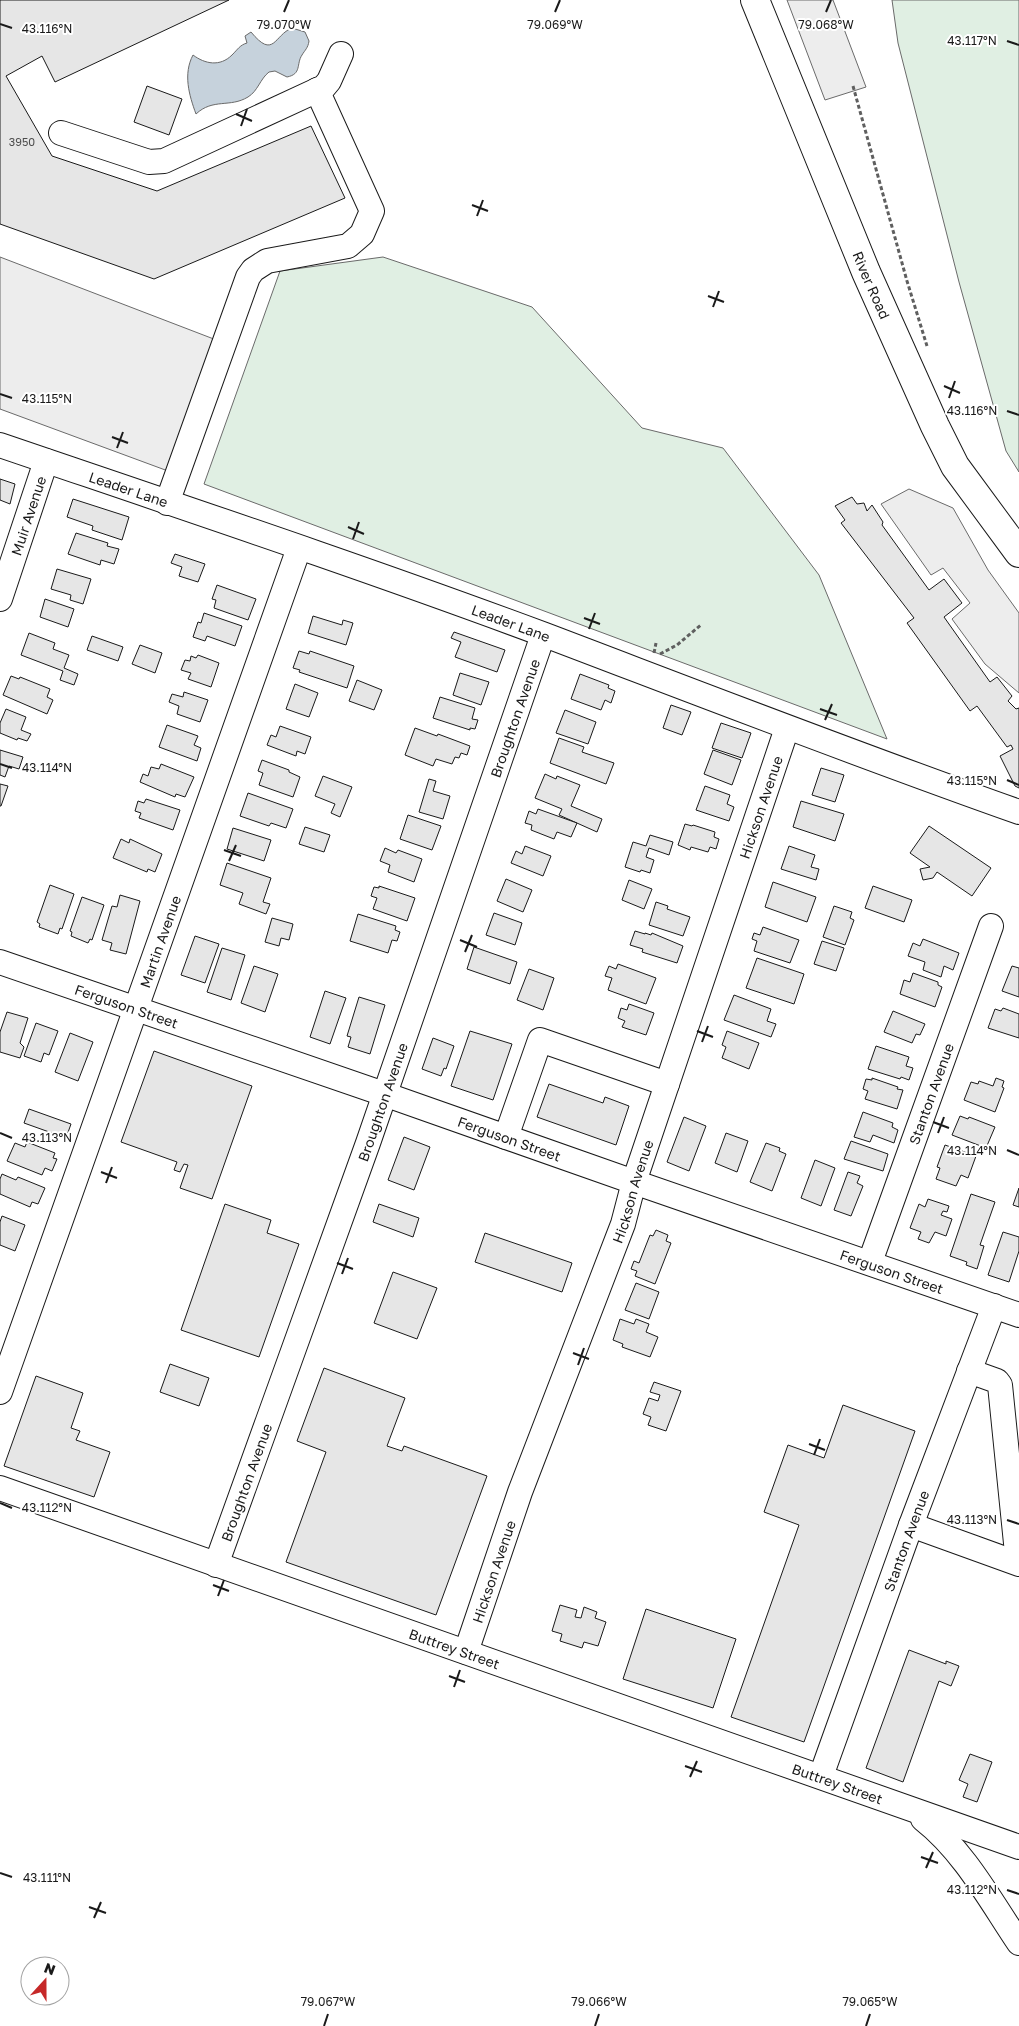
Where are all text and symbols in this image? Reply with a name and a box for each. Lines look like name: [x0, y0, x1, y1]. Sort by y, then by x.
text: 79.070°W: [257, 17, 312, 32]
text: 79.069°W: [527, 17, 583, 32]
text: 79.068°W: [798, 17, 854, 32]
text: 43.116°N: [22, 21, 72, 36]
text: 43.117°N: [947, 33, 997, 48]
house number: 3950: [9, 135, 35, 148]
street label: River Road: [850, 248, 894, 321]
text: 43.115°N: [22, 391, 72, 406]
text: 43.116°N: [947, 403, 997, 418]
street label: Leader Lane: [87, 467, 170, 510]
street label: Muir Avenue: [7, 474, 49, 557]
street label: Leader Lane: [469, 600, 553, 645]
street label: Broughton Avenue: [486, 657, 543, 780]
street label: Hickson Avenue: [735, 754, 786, 861]
text: 43.114°N: [22, 760, 72, 775]
text: 43.115°N: [947, 773, 997, 788]
street label: Martin Avenue: [135, 893, 184, 990]
street label: Ferguson Street: [73, 980, 181, 1031]
street label: Broughton Avenue: [354, 1040, 410, 1163]
street label: Stanton Avenue: [905, 1041, 957, 1146]
street label: Ferguson Street: [456, 1112, 563, 1164]
text: 43.113°N: [22, 1130, 72, 1145]
street label: Hickson Avenue: [608, 1137, 656, 1245]
text: 43.114°N: [947, 1143, 997, 1158]
street label: Ferguson Street: [838, 1245, 946, 1297]
street label: Broughton Avenue: [217, 1421, 275, 1544]
street label: Stanton Avenue: [879, 1488, 932, 1594]
text: 43.112°N: [22, 1500, 72, 1515]
text: 43.113°N: [947, 1512, 997, 1527]
street label: Hickson Avenue: [468, 1518, 518, 1625]
street label: Buttrey Street: [407, 1624, 502, 1672]
street label: Buttrey Street: [790, 1759, 885, 1807]
text: 43.111°N: [23, 1870, 71, 1885]
text: 43.112°N: [947, 1882, 997, 1897]
north arrow: [20, 1956, 70, 2006]
text: N: [42, 1959, 58, 1978]
text: 79.067°W: [301, 1994, 356, 2009]
text: 79.066°W: [571, 1994, 627, 2009]
text: 79.065°W: [842, 1994, 898, 2009]

